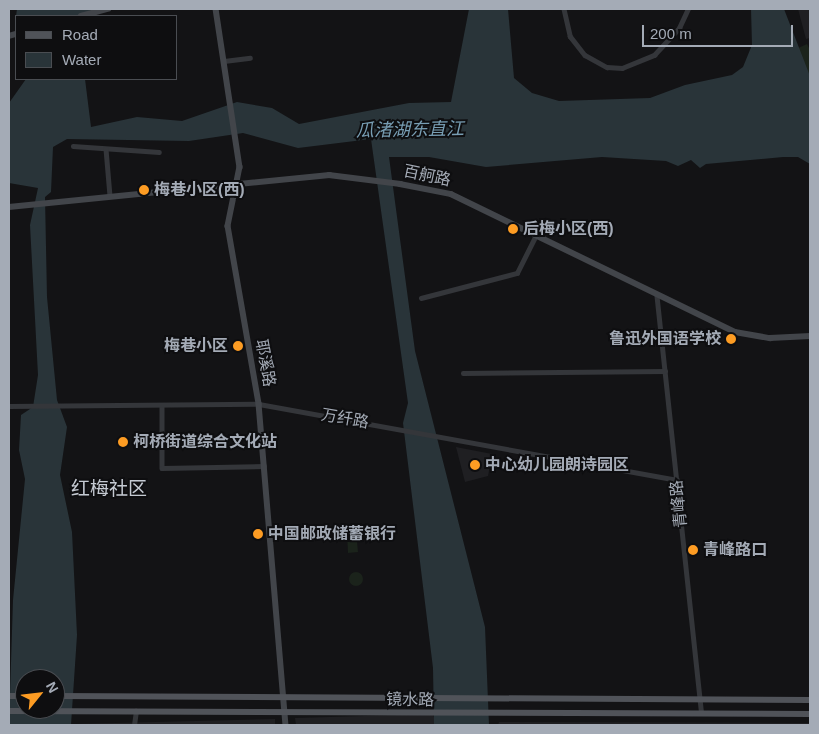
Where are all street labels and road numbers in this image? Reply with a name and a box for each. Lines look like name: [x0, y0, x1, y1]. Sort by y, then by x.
street label: 百舸路: [402, 162, 452, 190]
street label: 耶溪路: [251, 338, 279, 388]
street label: 万纤路: [320, 405, 370, 433]
street label: 青峰路: [667, 479, 691, 529]
street label: 镜水路: [386, 690, 434, 710]

